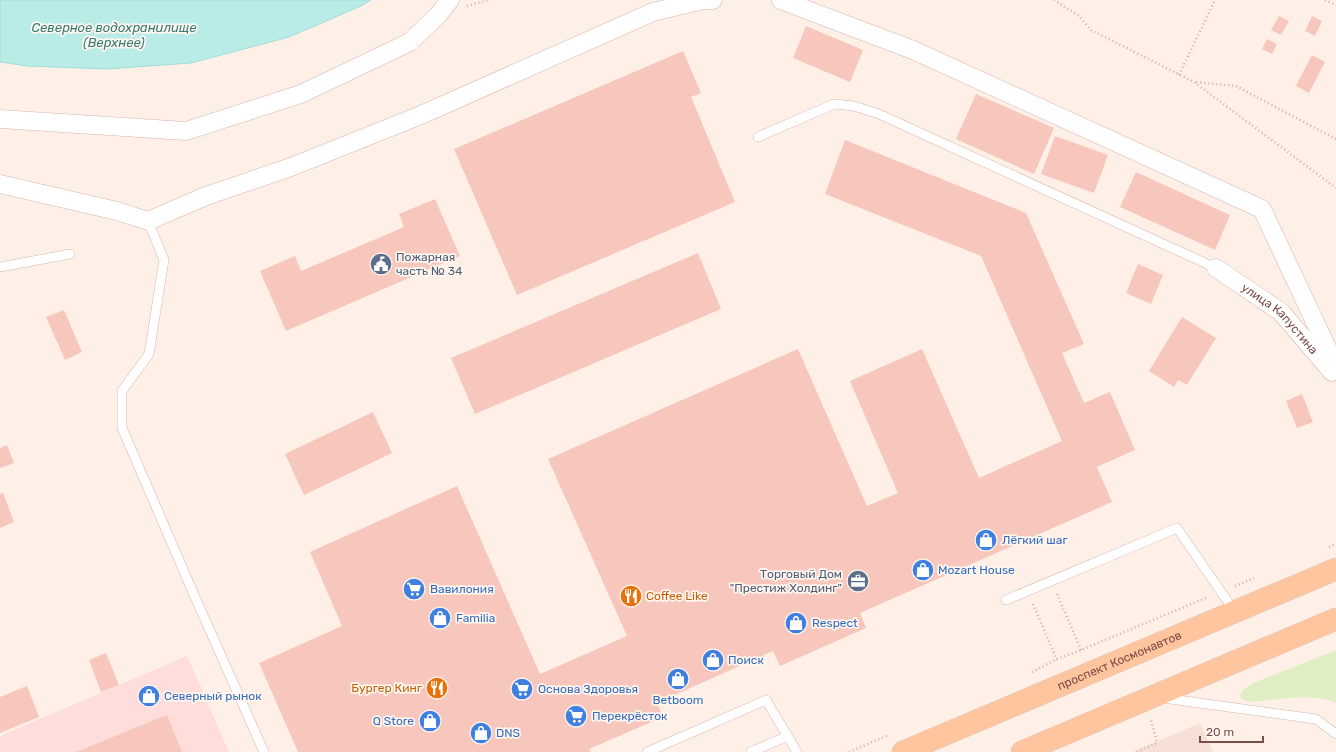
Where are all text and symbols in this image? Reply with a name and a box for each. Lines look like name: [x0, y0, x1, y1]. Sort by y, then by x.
water label: Северное водохранилище (Верхнее): [31, 20, 197, 50]
place label: Пожарная часть № 34: [396, 250, 463, 278]
public building icon: Пожарная часть № 34: [368, 251, 394, 277]
street label: улица Капустина: [1239, 280, 1321, 357]
shop icon: Лёгкий шаг: [973, 527, 999, 553]
place label: Лёгкий шаг: [1002, 533, 1068, 547]
shop icon: Mozart House: [910, 557, 936, 583]
place label: Mozart House: [938, 563, 1015, 577]
place label: Торговый Дом "Престиж Холдинг": [730, 567, 842, 595]
office icon: Торговый Дом "Престиж Холдинг": [845, 568, 871, 594]
supermarket icon: Вавилония: [401, 576, 427, 602]
place label: Вавилония: [430, 582, 494, 596]
restaurant icon: Coffee Like: [618, 583, 644, 609]
place label: Coffee Like: [646, 589, 708, 603]
shop icon: Familia: [427, 605, 453, 631]
shop icon: Respect: [783, 610, 809, 636]
place label: Familia: [456, 611, 495, 625]
place label: Respect: [812, 616, 858, 630]
street label: проспект Космонавтов: [1055, 628, 1184, 693]
shop icon: Поиск: [700, 647, 726, 673]
place label: Поиск: [728, 653, 764, 667]
shop icon: Betboom: [665, 666, 691, 692]
restaurant icon: Бургер Кинг: [424, 675, 450, 701]
supermarket icon: Основа Здоровья: [509, 676, 535, 702]
place label: Бургер Кинг: [351, 681, 423, 695]
place label: Основа Здоровья: [538, 682, 638, 696]
shop icon: Северный рынок: [136, 683, 162, 709]
place label: Северный рынок: [164, 689, 262, 703]
place label: Betboom: [653, 693, 703, 707]
supermarket icon: Перекрёсток: [563, 703, 589, 729]
shop icon: Q Store: [417, 708, 443, 734]
place label: Перекрёсток: [592, 709, 668, 723]
place label: Q Store: [373, 714, 414, 728]
scale bar: [1200, 718, 1263, 744]
shop icon: DNS: [468, 720, 494, 746]
text: 20 m: [1206, 725, 1234, 739]
place label: DNS: [496, 726, 520, 740]

